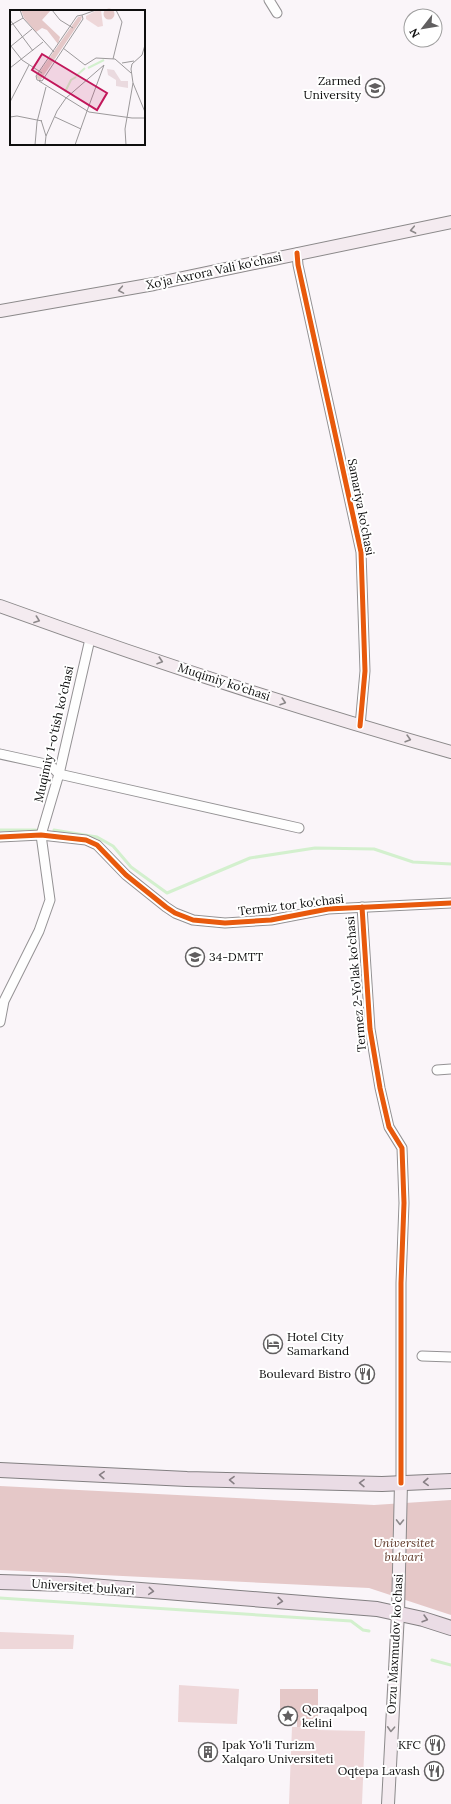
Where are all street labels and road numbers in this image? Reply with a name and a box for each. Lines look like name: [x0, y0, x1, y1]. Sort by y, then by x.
street label: Xo'ja Axrora Vali ko'chasi: [145, 249, 283, 292]
street label: Samariya ko'chasi: [345, 457, 378, 557]
street label: Muqimiy ko'chasi: [176, 660, 272, 704]
street label: Muqimiy 1-o'tish ko'chasi: [31, 664, 77, 804]
street label: Termiz tor ko'chasi: [237, 891, 345, 918]
street label: Termez 2-Yo'lak ko'chasi: [342, 916, 369, 1053]
street label: Orzu Maxmudov ko'chasi: [383, 1574, 406, 1714]
street label: Universitet bulvari: [31, 1575, 135, 1598]

